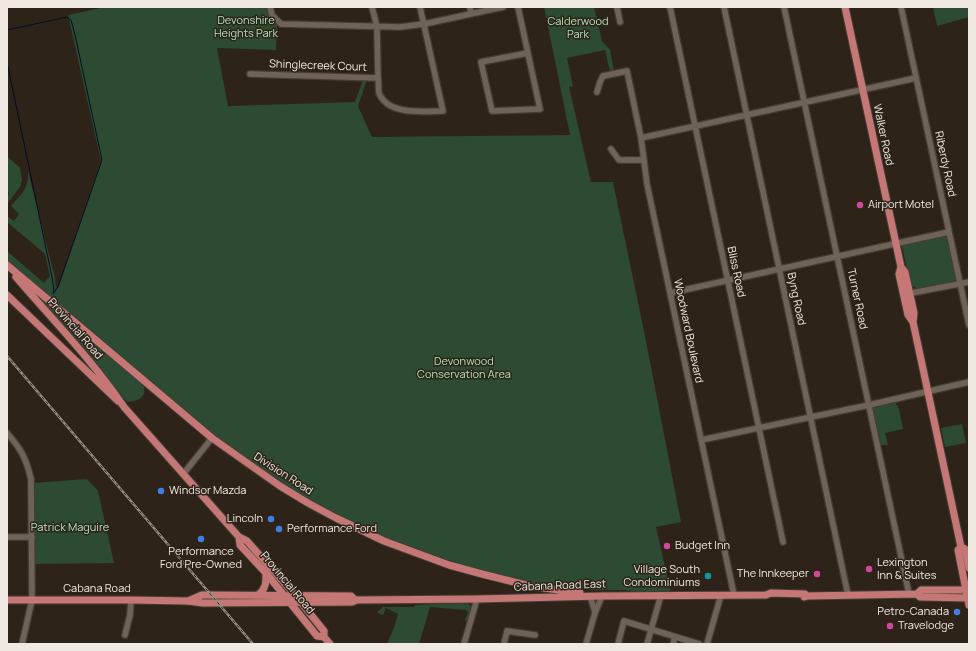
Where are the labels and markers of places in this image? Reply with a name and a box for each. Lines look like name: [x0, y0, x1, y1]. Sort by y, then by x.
place label: Airport Motel: [868, 198, 934, 212]
marker: Airport Motel: [855, 200, 865, 210]
place label: Windsor Mazda: [169, 484, 246, 498]
marker: Windsor Mazda: [156, 486, 166, 496]
place label: Lincoln: [227, 512, 263, 526]
marker: Lincoln: [266, 514, 276, 524]
place label: Performance Ford: [287, 522, 377, 536]
marker: Performance Ford: [274, 524, 284, 534]
marker: Performance Ford Pre-Owned: [196, 534, 206, 544]
place label: Budget Inn: [675, 539, 730, 553]
marker: Budget Inn: [662, 541, 672, 551]
place label: Performance Ford Pre-Owned: [160, 545, 242, 571]
place label: Lexington Inn & Suites: [877, 556, 936, 582]
place label: Village South Condominiums: [623, 563, 700, 589]
marker: Lexington Inn & Suites: [864, 564, 874, 574]
place label: The Innkeeper: [737, 567, 809, 581]
marker: The Innkeeper: [812, 569, 822, 579]
marker: Village South Condominiums: [703, 571, 713, 581]
place label: Petro-Canada: [877, 605, 949, 619]
marker: Petro-Canada: [952, 607, 962, 617]
place label: Travelodge: [898, 619, 954, 633]
marker: Travelodge: [885, 621, 895, 631]

